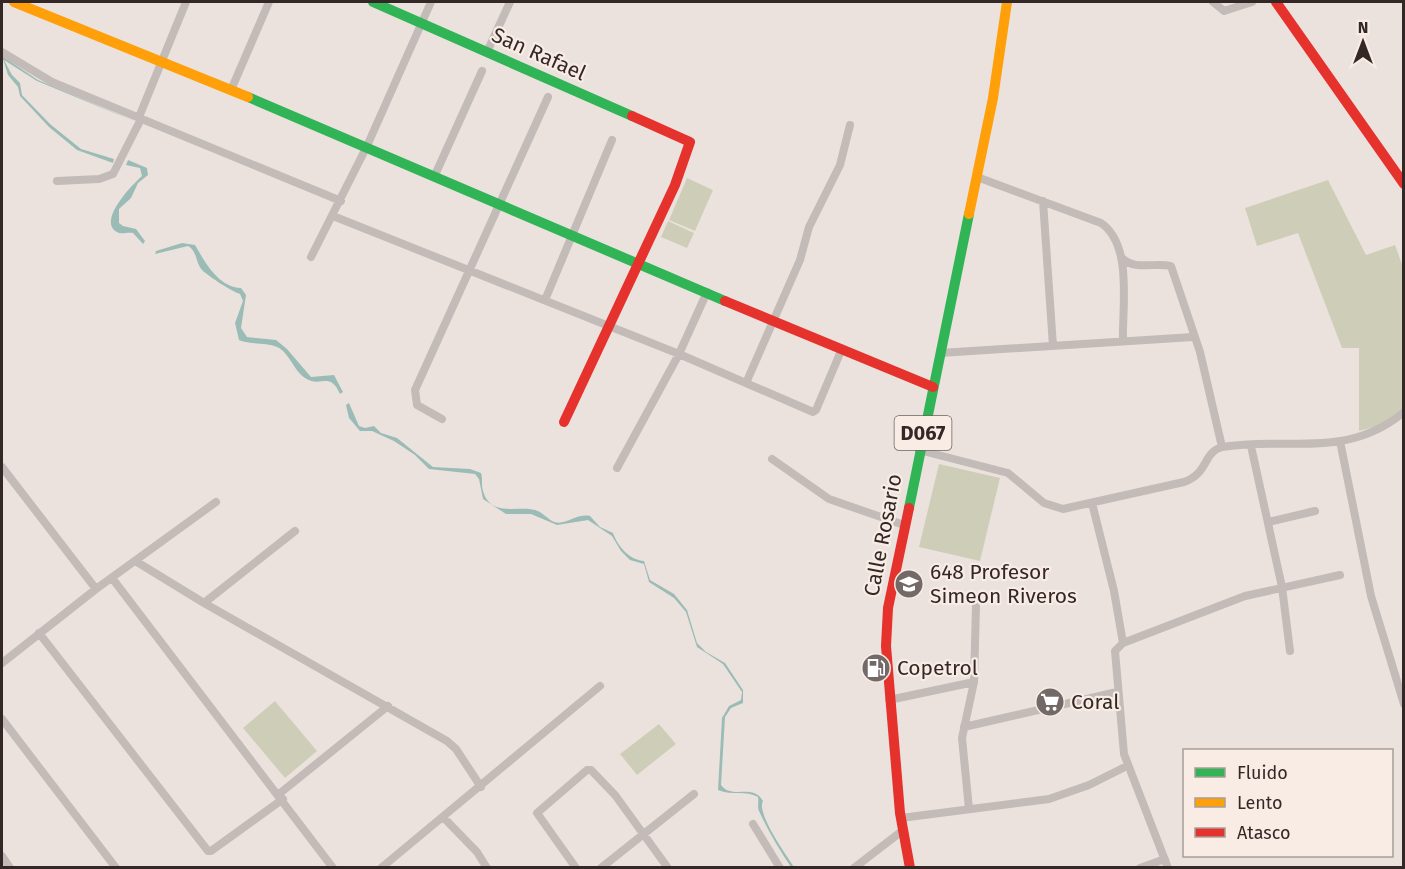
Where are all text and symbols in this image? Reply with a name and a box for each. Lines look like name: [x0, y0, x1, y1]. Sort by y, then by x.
north arrow: [1333, 12, 1393, 72]
text: N: [1358, 18, 1368, 37]
street label: San Rafael: [488, 22, 590, 86]
road number: D067: [894, 416, 952, 450]
street label: Calle Rosario: [858, 472, 908, 598]
place label: 648 Profesor Simeon Riveros: [930, 559, 1077, 609]
school or university icon: 648 Profesor Simeon Riveros: [893, 568, 925, 600]
fuel station icon: Copetrol: [860, 652, 892, 684]
place label: Copetrol: [897, 655, 978, 681]
supermarket icon: Coral: [1034, 686, 1066, 718]
place label: Coral: [1071, 689, 1119, 715]
legend: [1183, 749, 1393, 857]
text: Fluido: [1237, 762, 1288, 784]
text: Lento: [1237, 792, 1283, 814]
text: Atasco: [1237, 822, 1290, 844]

